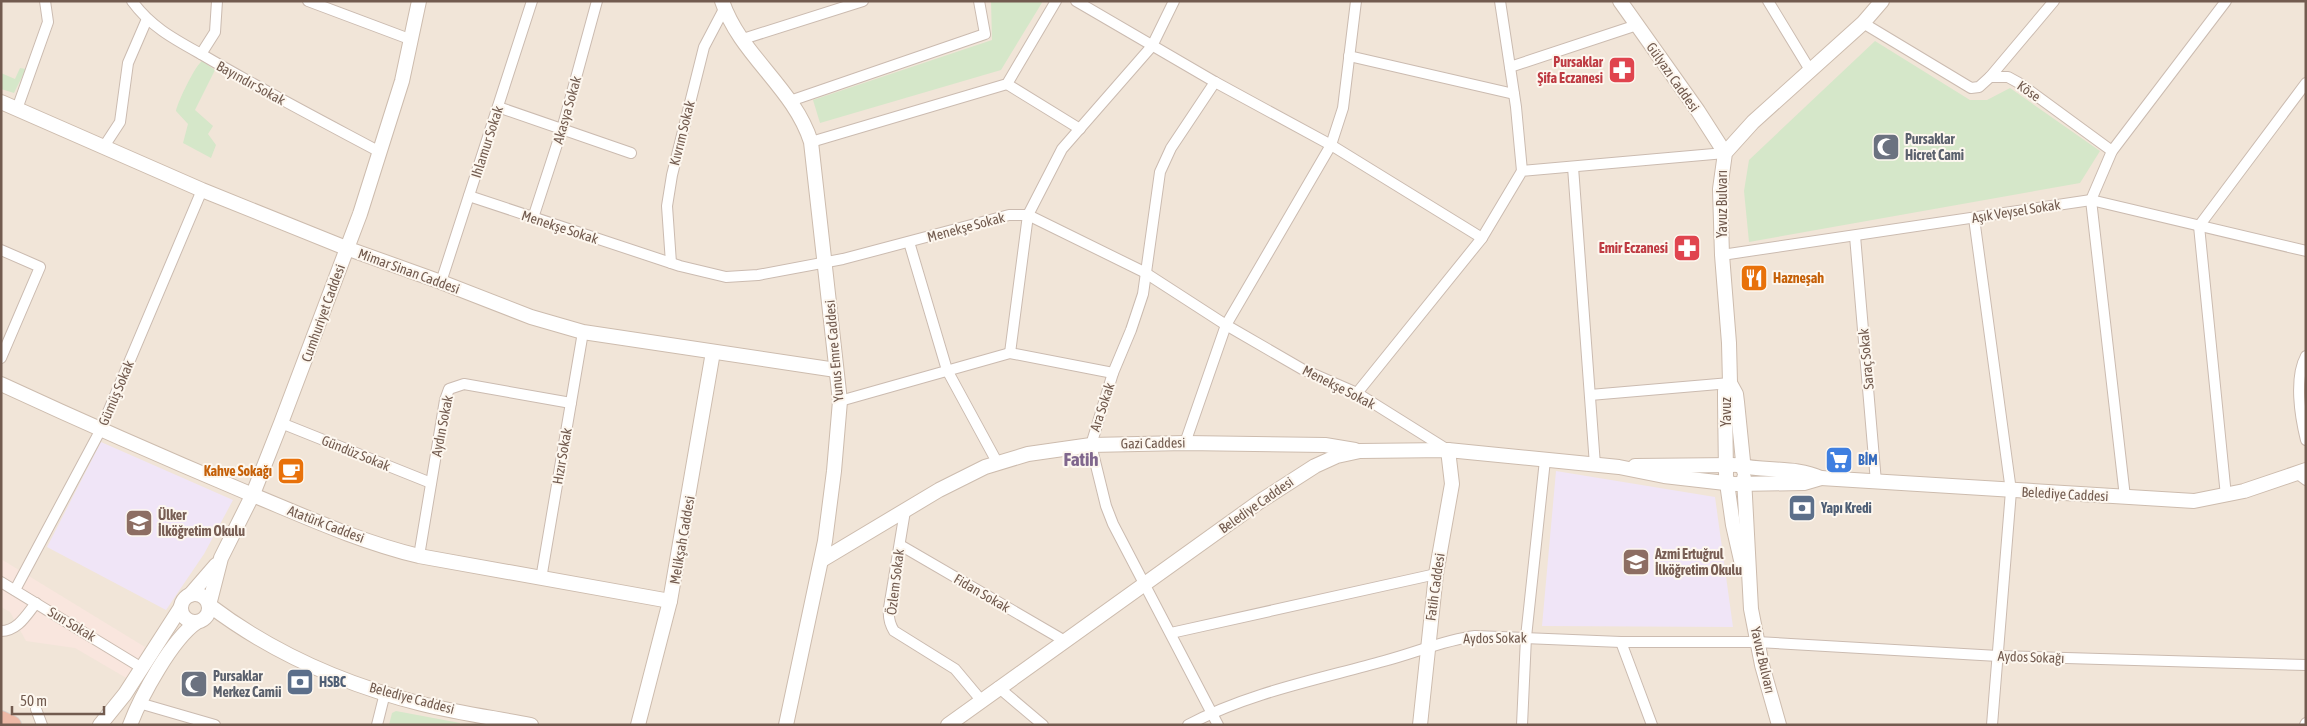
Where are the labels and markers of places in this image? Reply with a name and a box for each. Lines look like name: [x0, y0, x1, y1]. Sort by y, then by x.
place label: Pursaklar Şifa Eczanesi: [1538, 54, 1604, 86]
pharmacy icon: Pursaklar Şifa Eczanesi: [1607, 55, 1637, 85]
place label: Pursaklar Hicret Cami: [1905, 131, 1964, 163]
mosque icon: Pursaklar Hicret Cami: [1871, 132, 1901, 162]
pharmacy icon: Emir Eczanesi: [1672, 233, 1702, 263]
place label: Emir Eczanesi: [1599, 240, 1668, 256]
restaurant icon: Hazneşah: [1739, 263, 1769, 293]
place label: Hazneşah: [1773, 270, 1824, 286]
supermarket icon: BİM: [1824, 445, 1854, 475]
place label: BİM: [1858, 451, 1878, 468]
cafe icon: Kahve Sokağı: [276, 456, 306, 486]
place label: Kahve Sokağı: [204, 463, 272, 479]
bank icon: Yapı Kredi: [1787, 493, 1817, 523]
place label: Yapı Kredi: [1820, 500, 1872, 516]
place label: Ülker İlköğretim Okulu: [158, 507, 245, 539]
school or university icon: Ülker İlköğretim Okulu: [124, 508, 154, 538]
place label: Azmi Ertuğrul İlköğretim Okulu: [1654, 546, 1742, 578]
school or university icon: Azmi Ertuğrul İlköğretim Okulu: [1621, 547, 1651, 577]
bank icon: HSBC: [285, 667, 315, 697]
place label: Pursaklar Merkez Camii: [213, 668, 281, 700]
mosque icon: Pursaklar Merkez Camii: [179, 669, 209, 699]
place label: HSBC: [319, 674, 347, 690]

